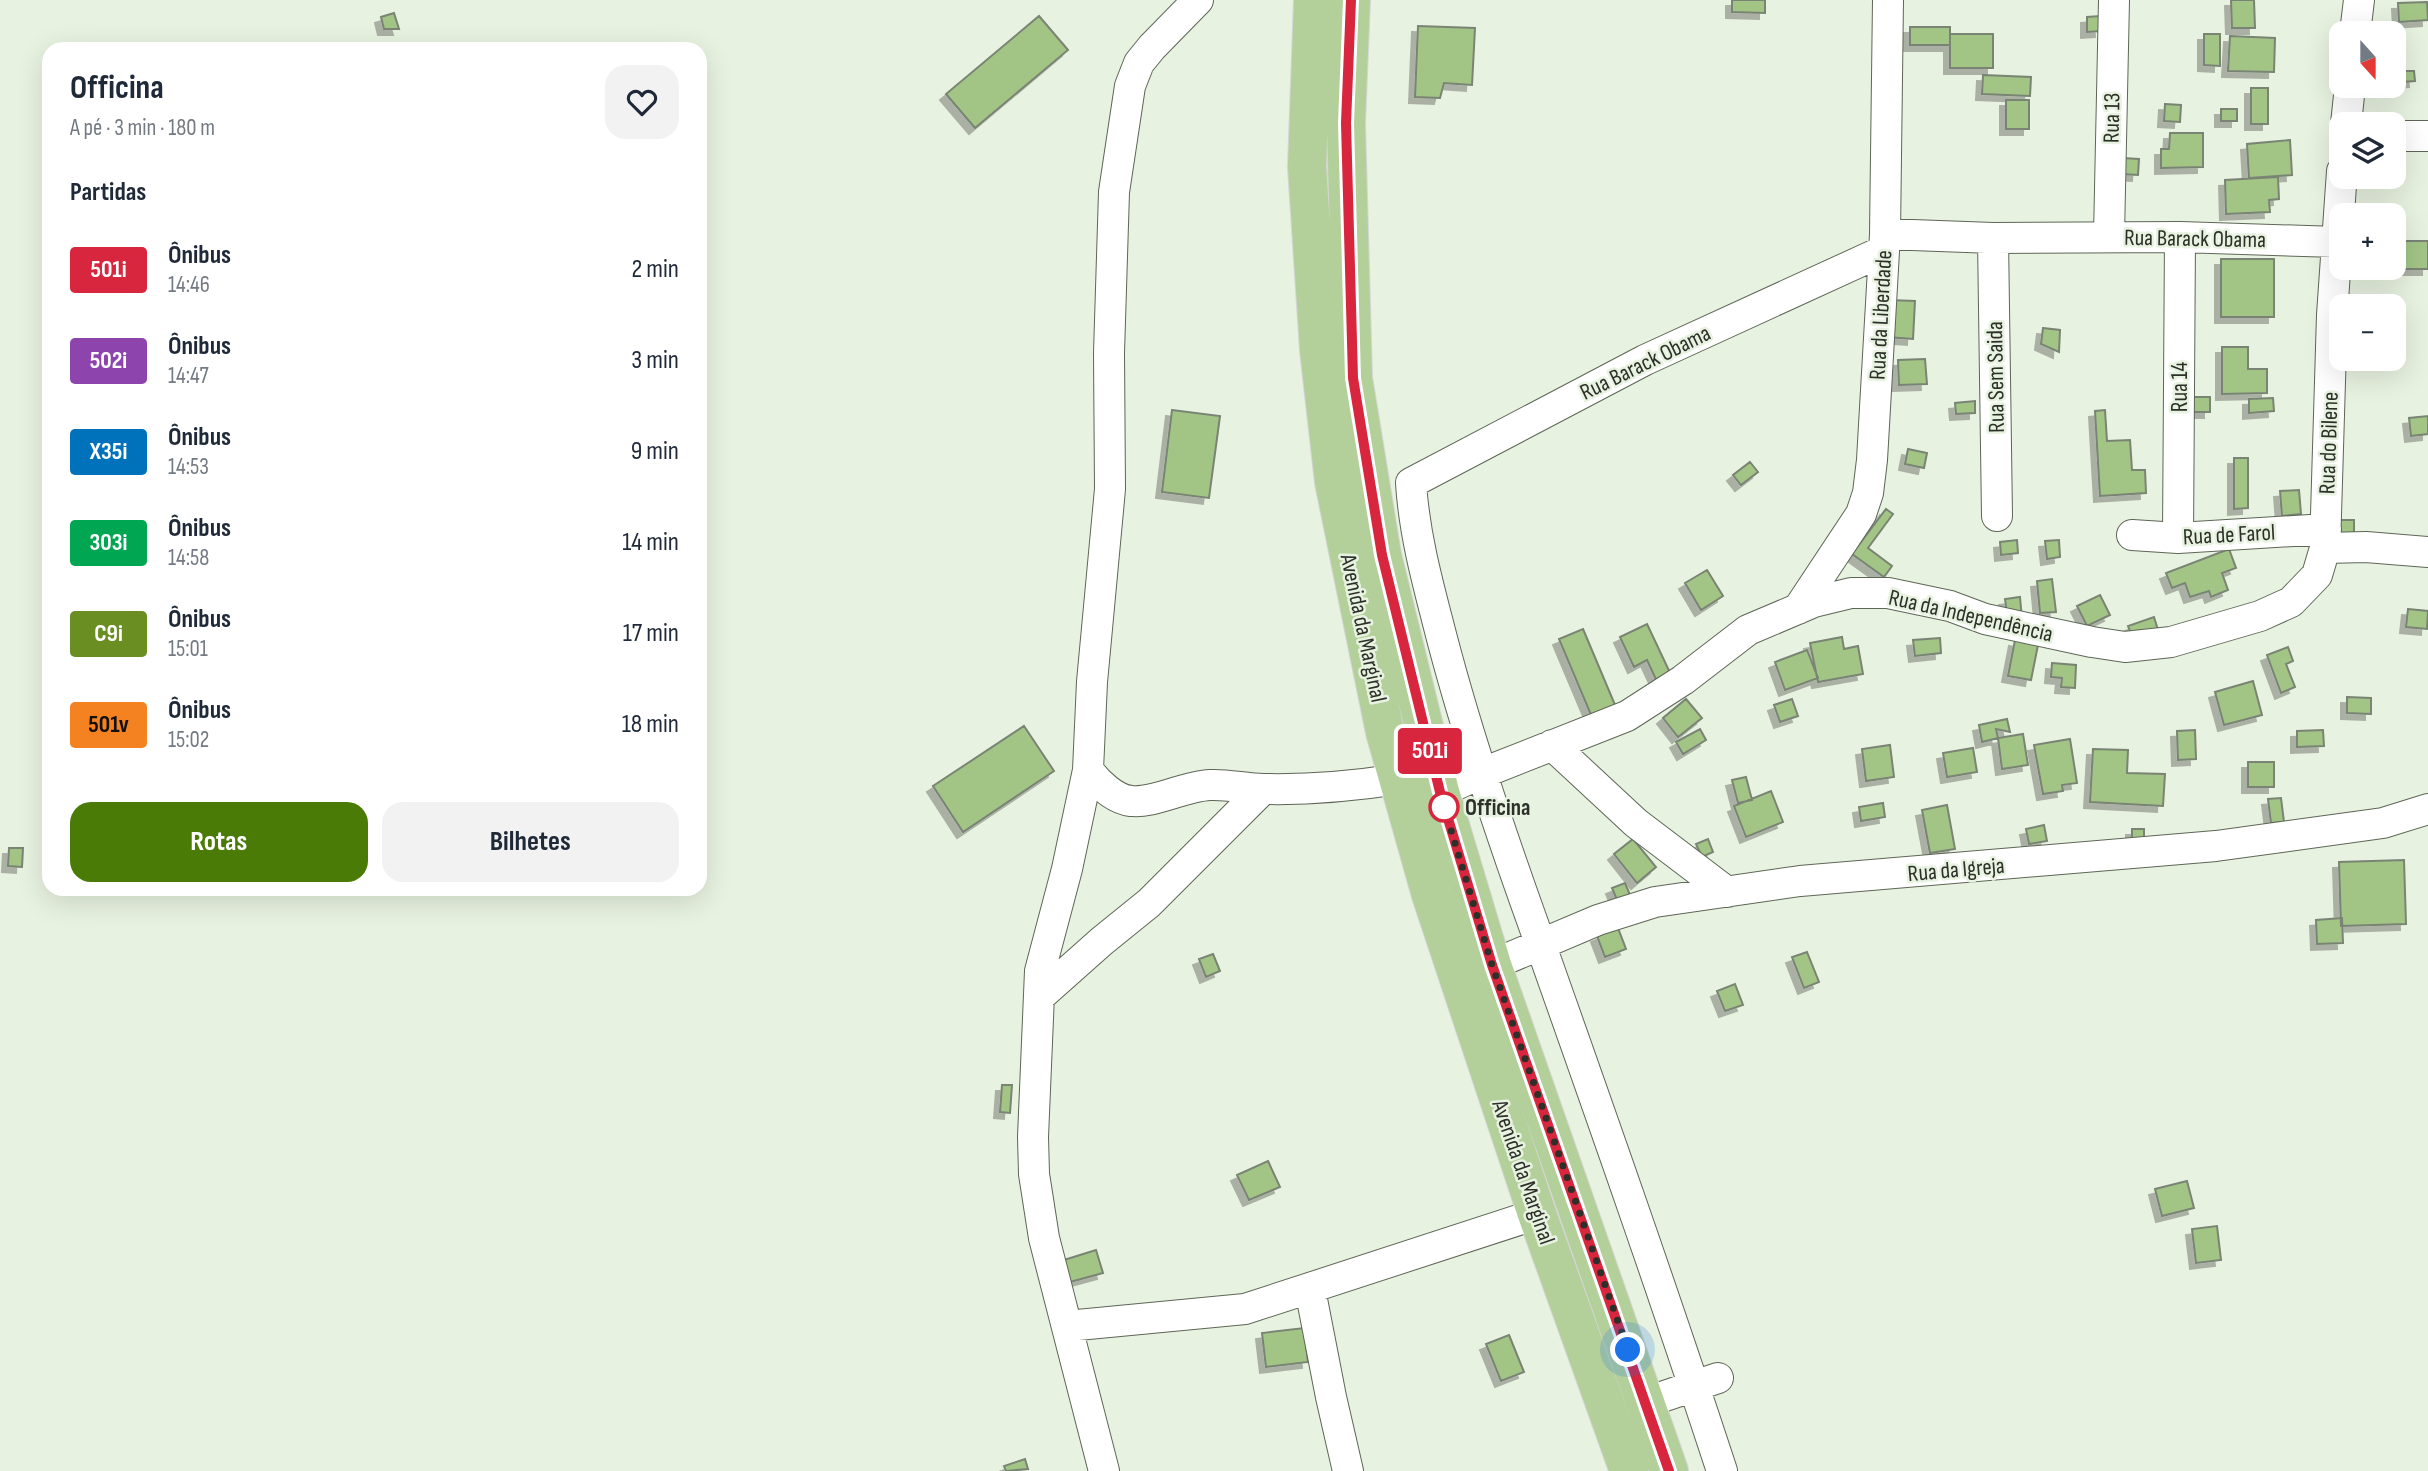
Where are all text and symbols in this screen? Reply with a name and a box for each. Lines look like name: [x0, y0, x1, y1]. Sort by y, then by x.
north arrow: [2329, 21, 2406, 98]
map controls: [2329, 21, 2406, 371]
button: heart: [605, 65, 679, 139]
text: Officina: [70, 68, 164, 108]
street label: Rua 13: [2098, 93, 2126, 143]
button: layers: [2329, 112, 2406, 189]
text: A pé · 3 min · 180 m: [70, 114, 215, 142]
text: Partidas: [70, 177, 146, 208]
button: +: [2329, 203, 2406, 280]
street label: Rua Barack Obama: [2124, 224, 2266, 254]
text: Ônibus: [168, 240, 231, 271]
street label: Rua da Liberdade: [1864, 249, 1898, 381]
text: 2 min: [631, 254, 679, 285]
text: 501i: [90, 255, 127, 284]
text: 14:46: [168, 271, 210, 299]
button: −: [2329, 294, 2406, 371]
street label: Rua Barack Obama: [1575, 319, 1715, 407]
street label: Rua Sem Saida: [1981, 321, 2011, 433]
text: Ônibus: [168, 331, 231, 362]
text: 3 min: [631, 345, 679, 376]
text: 502i: [90, 346, 127, 375]
street label: Rua 14: [2166, 361, 2194, 412]
text: 14:47: [168, 362, 209, 390]
street label: Rua do Bilene: [2313, 391, 2345, 495]
text: Ônibus: [168, 422, 231, 453]
text: 9 min: [631, 436, 679, 467]
text: X35i: [90, 437, 127, 466]
text: 14:53: [168, 453, 209, 481]
text: Ônibus: [168, 513, 231, 544]
street label: Rua de Farol: [2182, 519, 2276, 551]
text: 14 min: [622, 527, 679, 558]
text: 303i: [90, 528, 127, 557]
text: 14:58: [168, 544, 209, 572]
street label: Avenida da Marginal: [1333, 551, 1392, 705]
street label: Rua da Independência: [1886, 583, 2056, 648]
text: Ônibus: [168, 604, 231, 635]
text: 17 min: [623, 618, 679, 649]
text: C9i: [94, 619, 123, 648]
text: 15:01: [168, 635, 208, 663]
text: Ônibus: [168, 695, 231, 726]
text: 18 min: [622, 709, 679, 740]
text: 501v: [88, 710, 129, 739]
text: 15:02: [168, 726, 209, 754]
line badge: 501i: [1381, 728, 1479, 774]
text: 501i: [1412, 736, 1448, 765]
marker: Officina: [1429, 792, 1459, 822]
place label: Officina: [1465, 794, 1530, 822]
button: Rotas: [70, 802, 368, 882]
button: Bilhetes: [382, 802, 679, 882]
street label: Rua da Igreja: [1906, 852, 2006, 888]
street label: Avenida da Marginal: [1485, 1096, 1561, 1248]
your location: [1610, 1332, 1645, 1367]

